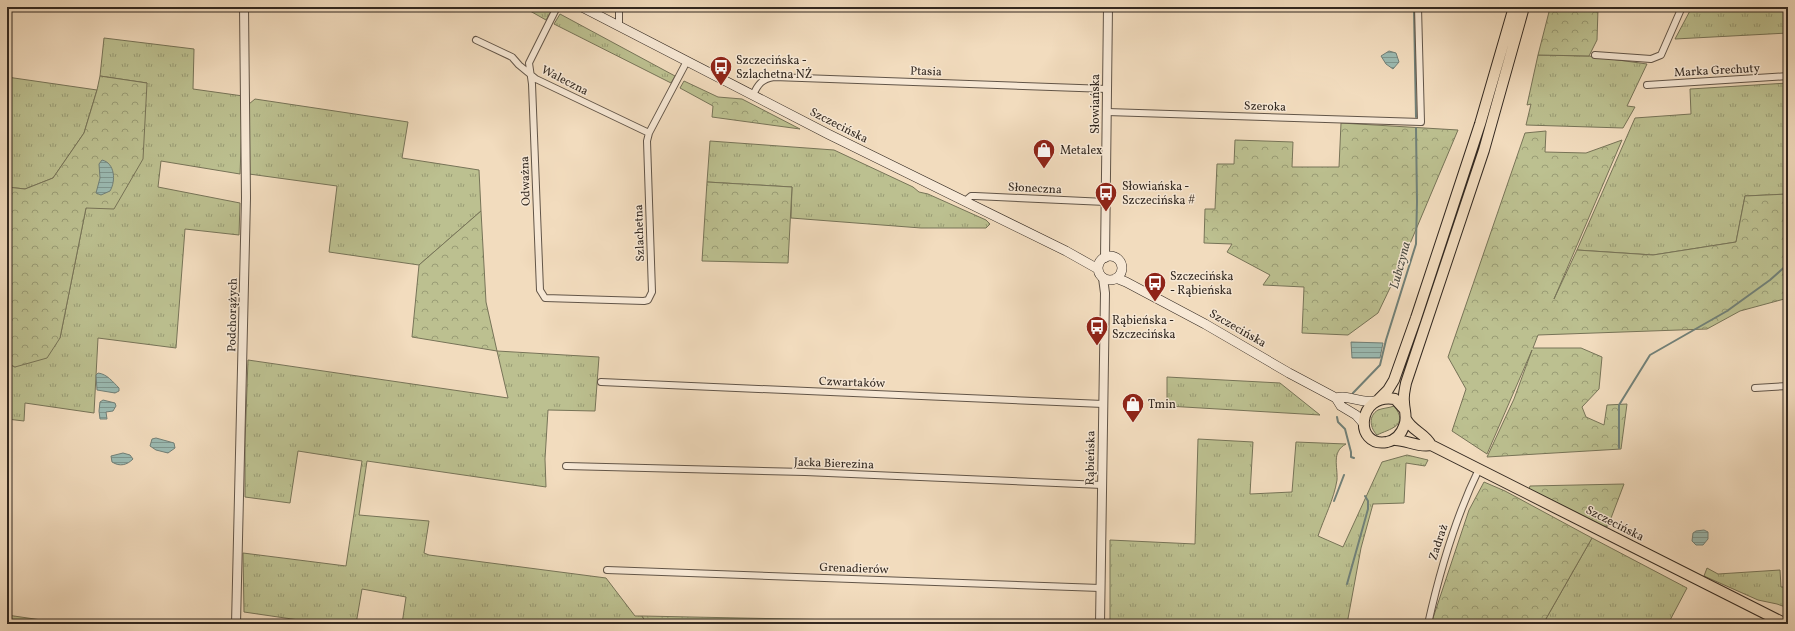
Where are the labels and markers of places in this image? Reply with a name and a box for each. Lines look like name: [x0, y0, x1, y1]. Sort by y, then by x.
place label: Szczecińska - Szlachetna NŻ: [736, 53, 812, 83]
bus stop icon: Szczecińska - Szlachetna NŻ: [708, 54, 734, 87]
shop icon: Metalex: [1031, 137, 1057, 170]
place label: Metalex: [1060, 143, 1102, 159]
place label: Słowiańska - Szczecińska #: [1122, 179, 1195, 209]
bus stop icon: Słowiańska - Szczecińska #: [1093, 180, 1119, 213]
place label: Szczecińska - Rąbieńska: [1170, 269, 1234, 299]
bus stop icon: Szczecińska - Rąbieńska: [1142, 270, 1168, 303]
place label: Rąbieńska - Szczecińska: [1112, 313, 1176, 343]
bus stop icon: Rąbieńska - Szczecińska: [1084, 314, 1110, 347]
shop icon: Tmin: [1120, 391, 1146, 424]
place label: Tmin: [1148, 397, 1176, 413]

